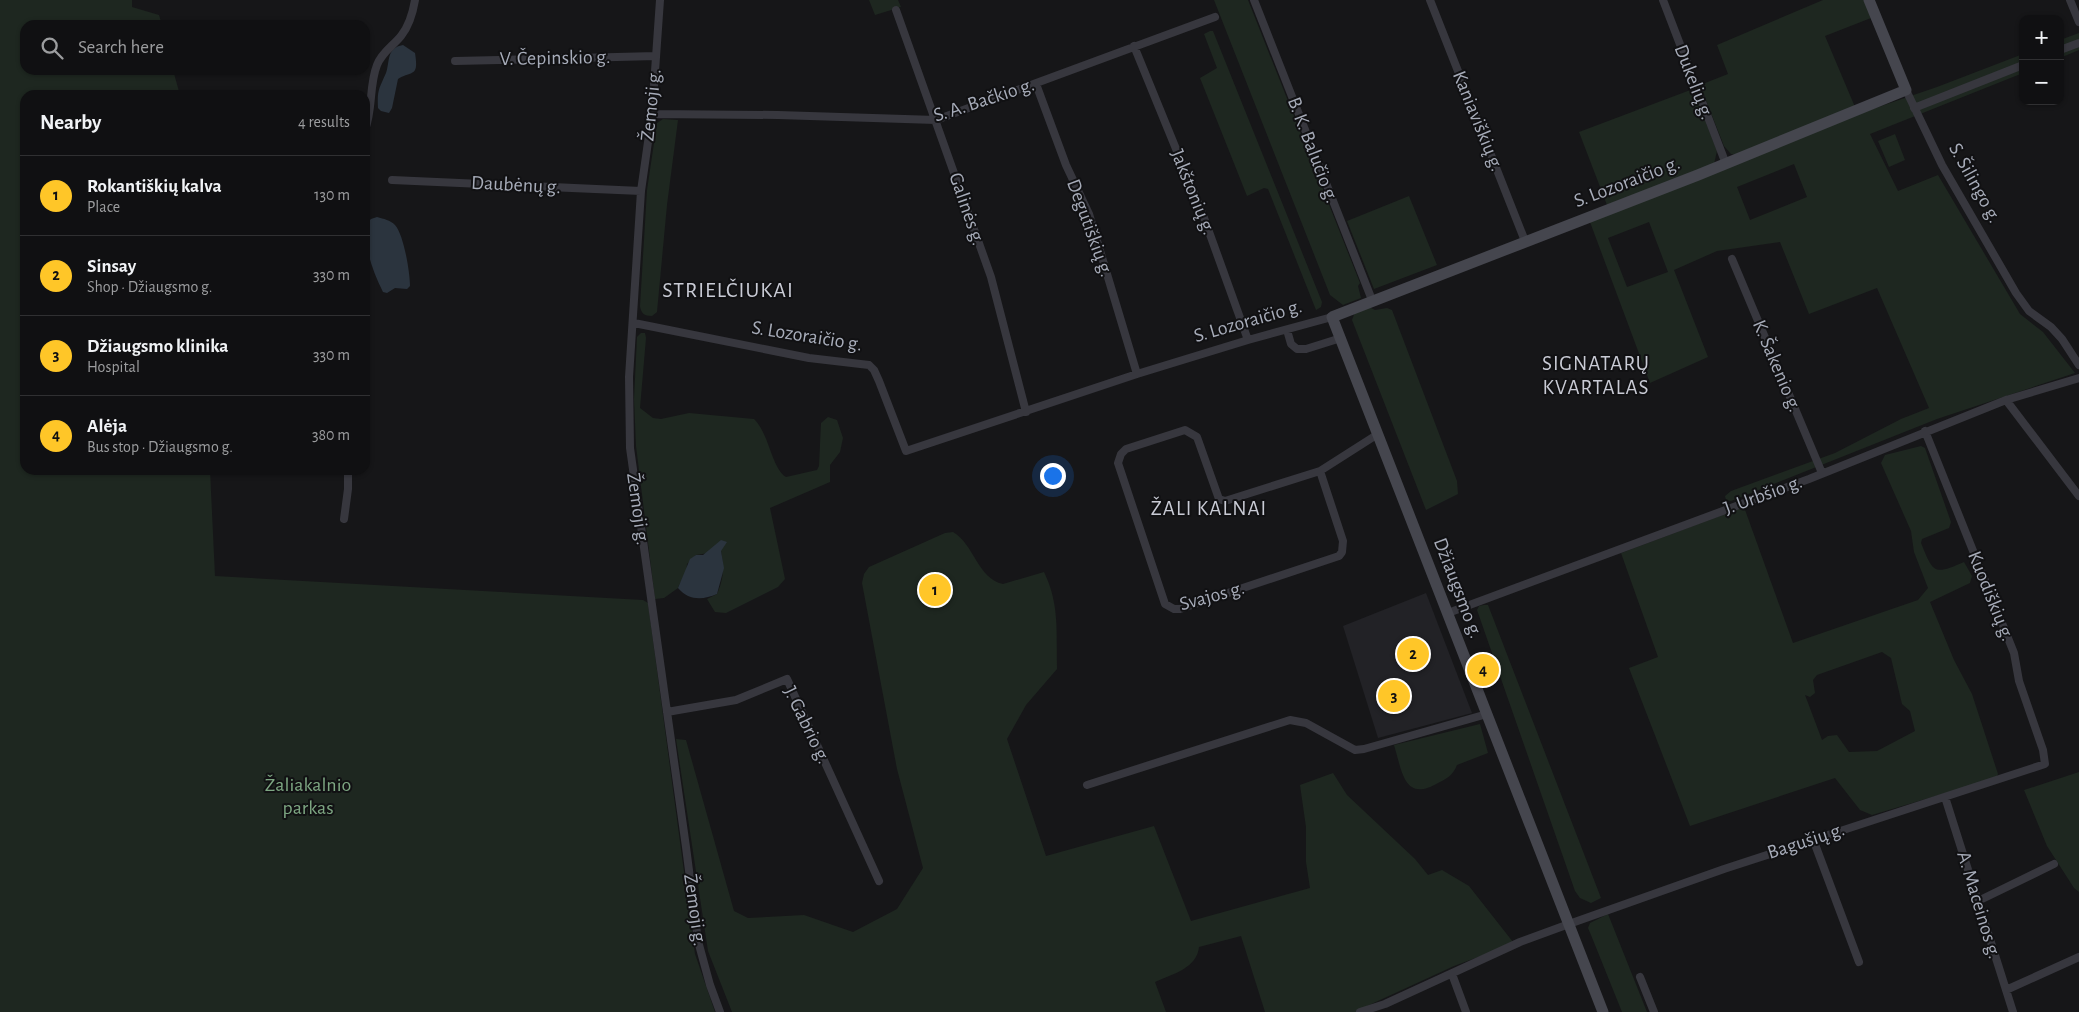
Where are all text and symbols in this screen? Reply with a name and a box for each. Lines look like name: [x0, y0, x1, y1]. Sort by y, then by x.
map controls: [2019, 15, 2064, 105]
button: +: [2019, 15, 2064, 60]
search box: [20, 20, 370, 75]
icon: search: [38, 34, 66, 62]
text: Search here: [78, 38, 164, 57]
street label: Dukelių g.: [1671, 42, 1717, 122]
street label: V. Čepinskio g.: [499, 46, 611, 69]
button: −: [2019, 60, 2064, 105]
street label: Žemoji g.: [636, 68, 665, 142]
street label: Kaniaviškių g.: [1449, 68, 1507, 174]
street label: S. A. Bačkio g.: [931, 74, 1037, 126]
street label: B. K. Balučio g.: [1284, 94, 1342, 206]
text: Nearby: [40, 112, 101, 133]
text: 4 results: [298, 114, 350, 130]
street label: S. Šilingo g.: [1945, 139, 2006, 226]
street label: Jakštonių g.: [1167, 146, 1219, 238]
street label: S. Lozoraičio g.: [1571, 153, 1683, 211]
street label: Galinės g.: [945, 170, 989, 248]
street label: Daubėnų g.: [471, 173, 561, 197]
text: Rokantiškių kalva: [87, 177, 222, 196]
street label: Degutiškių g.: [1063, 177, 1117, 279]
text: 1: [53, 187, 59, 203]
text: 130 m: [314, 187, 350, 203]
text: Place: [87, 199, 120, 215]
text: Sinsay: [87, 257, 136, 276]
text: 2: [52, 267, 60, 283]
text: 330 m: [313, 267, 350, 283]
district label: STRIELČIUKAI: [662, 278, 794, 301]
text: Shop · Džiaugsmo g.: [87, 279, 212, 295]
street label: S. Lozoraičio g.: [1192, 296, 1304, 346]
street label: S. Lozoraičio g.: [750, 317, 864, 355]
street label: K. Šakenio g.: [1749, 317, 1806, 415]
text: Džiaugsmo klinika: [87, 337, 229, 356]
text: 3: [53, 347, 59, 363]
text: 330 m: [313, 347, 350, 363]
district label: SIGNATARŲ KVARTALAS: [1542, 353, 1650, 398]
text: Hospital: [87, 359, 140, 375]
text: Alėja: [87, 417, 127, 436]
text: 4: [52, 427, 60, 443]
text: 380 m: [312, 427, 350, 443]
text: Bus stop · Džiaugsmo g.: [87, 439, 233, 455]
your location: [1040, 463, 1066, 489]
street label: Žemoji g.: [623, 471, 654, 546]
street label: J. Urbšio g.: [1721, 472, 1805, 518]
district label: ŽALI KALNAI: [1151, 496, 1267, 519]
street label: Džiaugsmo g.: [1430, 535, 1486, 641]
street label: Kuodiškių g.: [1964, 548, 2018, 644]
pin: 1: [919, 571, 951, 609]
street label: Svajos g.: [1177, 578, 1247, 614]
pin: 2: [1397, 635, 1429, 673]
pin: 4: [1467, 651, 1499, 689]
pin: 3: [1378, 677, 1410, 715]
street label: J. Gabrio g.: [780, 683, 834, 767]
park label: Žaliakalnio parkas: [265, 774, 351, 818]
street label: Bagušių g.: [1765, 819, 1847, 863]
street label: A. Maceinos g.: [1953, 849, 2005, 961]
street label: Žemoji g.: [680, 872, 711, 947]

